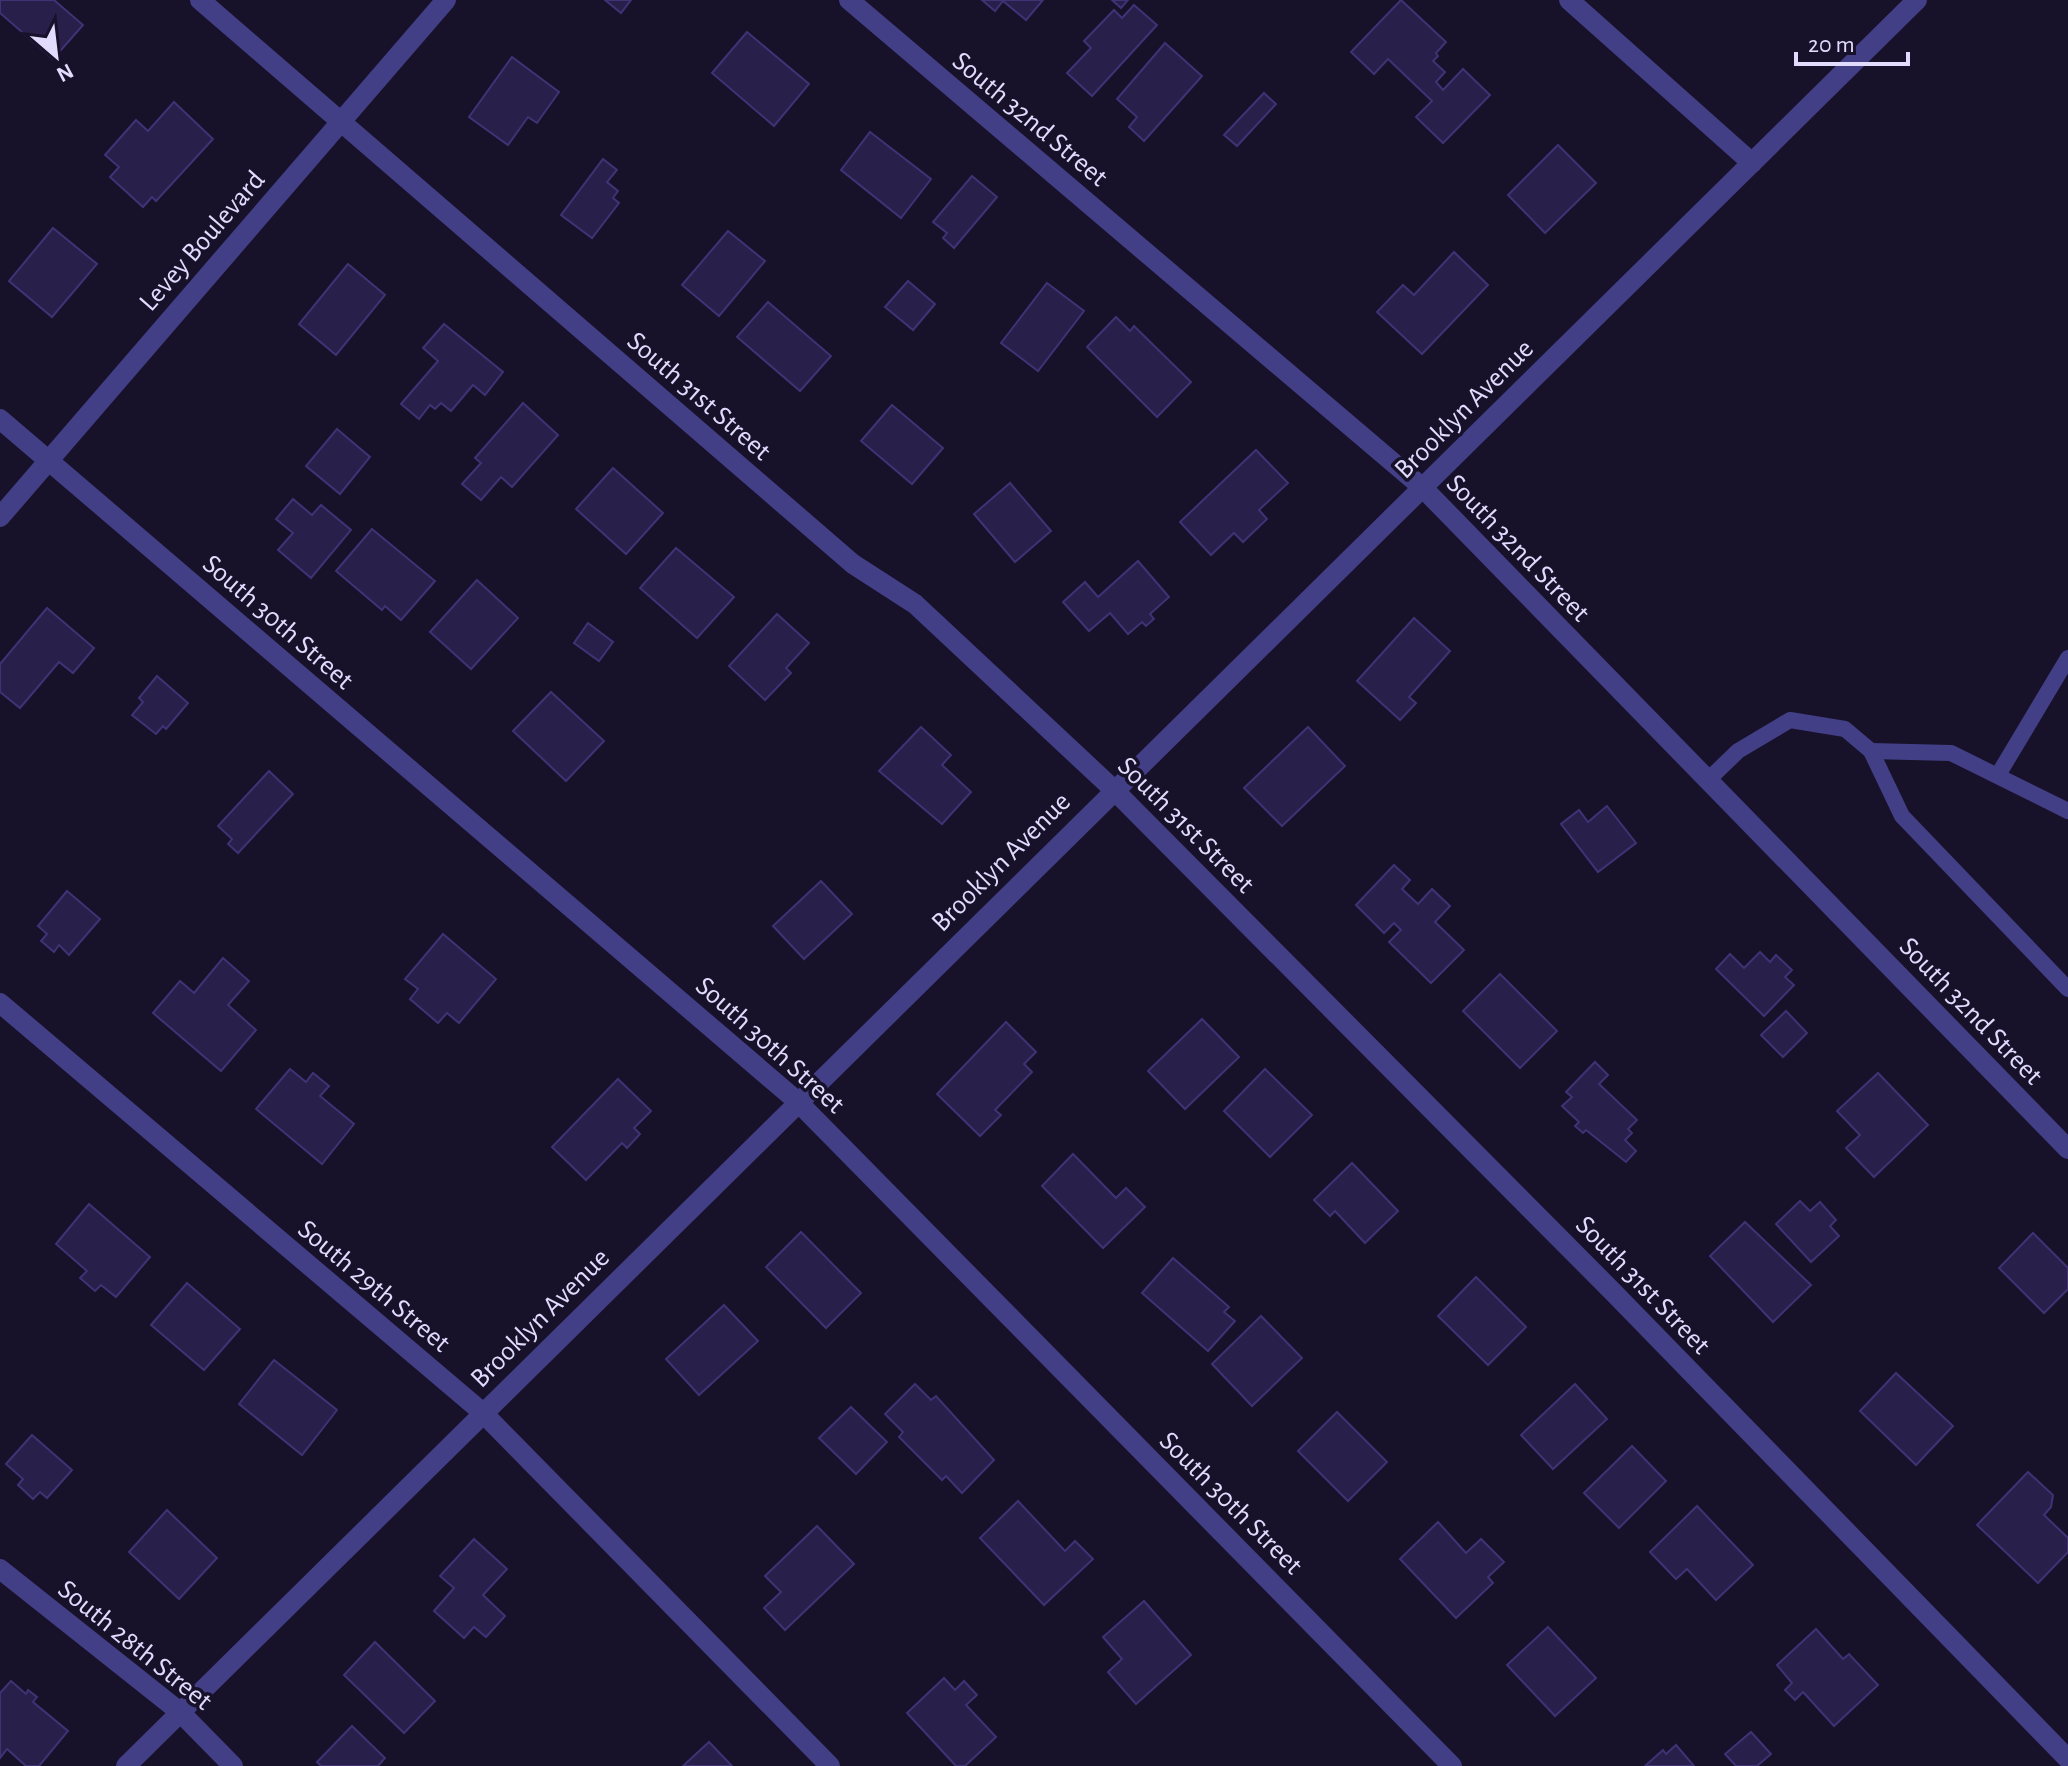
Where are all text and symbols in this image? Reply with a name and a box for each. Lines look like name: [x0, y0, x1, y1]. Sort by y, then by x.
north arrow: [16, 16, 96, 96]
scale bar: [1796, 16, 1908, 66]
text: 20 m: [1808, 33, 1855, 57]
street label: South 32nd Street: [947, 47, 1113, 192]
text: N: [53, 59, 77, 86]
street label: Levey Boulevard: [134, 166, 271, 317]
street label: South 31st Street: [622, 327, 776, 466]
street label: Brooklyn Avenue: [1390, 335, 1539, 484]
street label: South 32nd Street: [1441, 469, 1595, 627]
street label: South 30th Street: [197, 550, 358, 695]
street label: South 31st Street: [1112, 752, 1259, 899]
street label: Brooklyn Avenue: [927, 788, 1076, 937]
street label: South 32nd Street: [1894, 932, 2048, 1090]
street label: South 30th Street: [690, 972, 849, 1119]
street label: South 31st Street: [1570, 1211, 1715, 1360]
street label: South 29th Street: [292, 1215, 455, 1358]
street label: Brooklyn Avenue: [466, 1244, 615, 1393]
street label: South 30th Street: [1154, 1427, 1307, 1580]
street label: South 28th Street: [53, 1575, 217, 1716]

